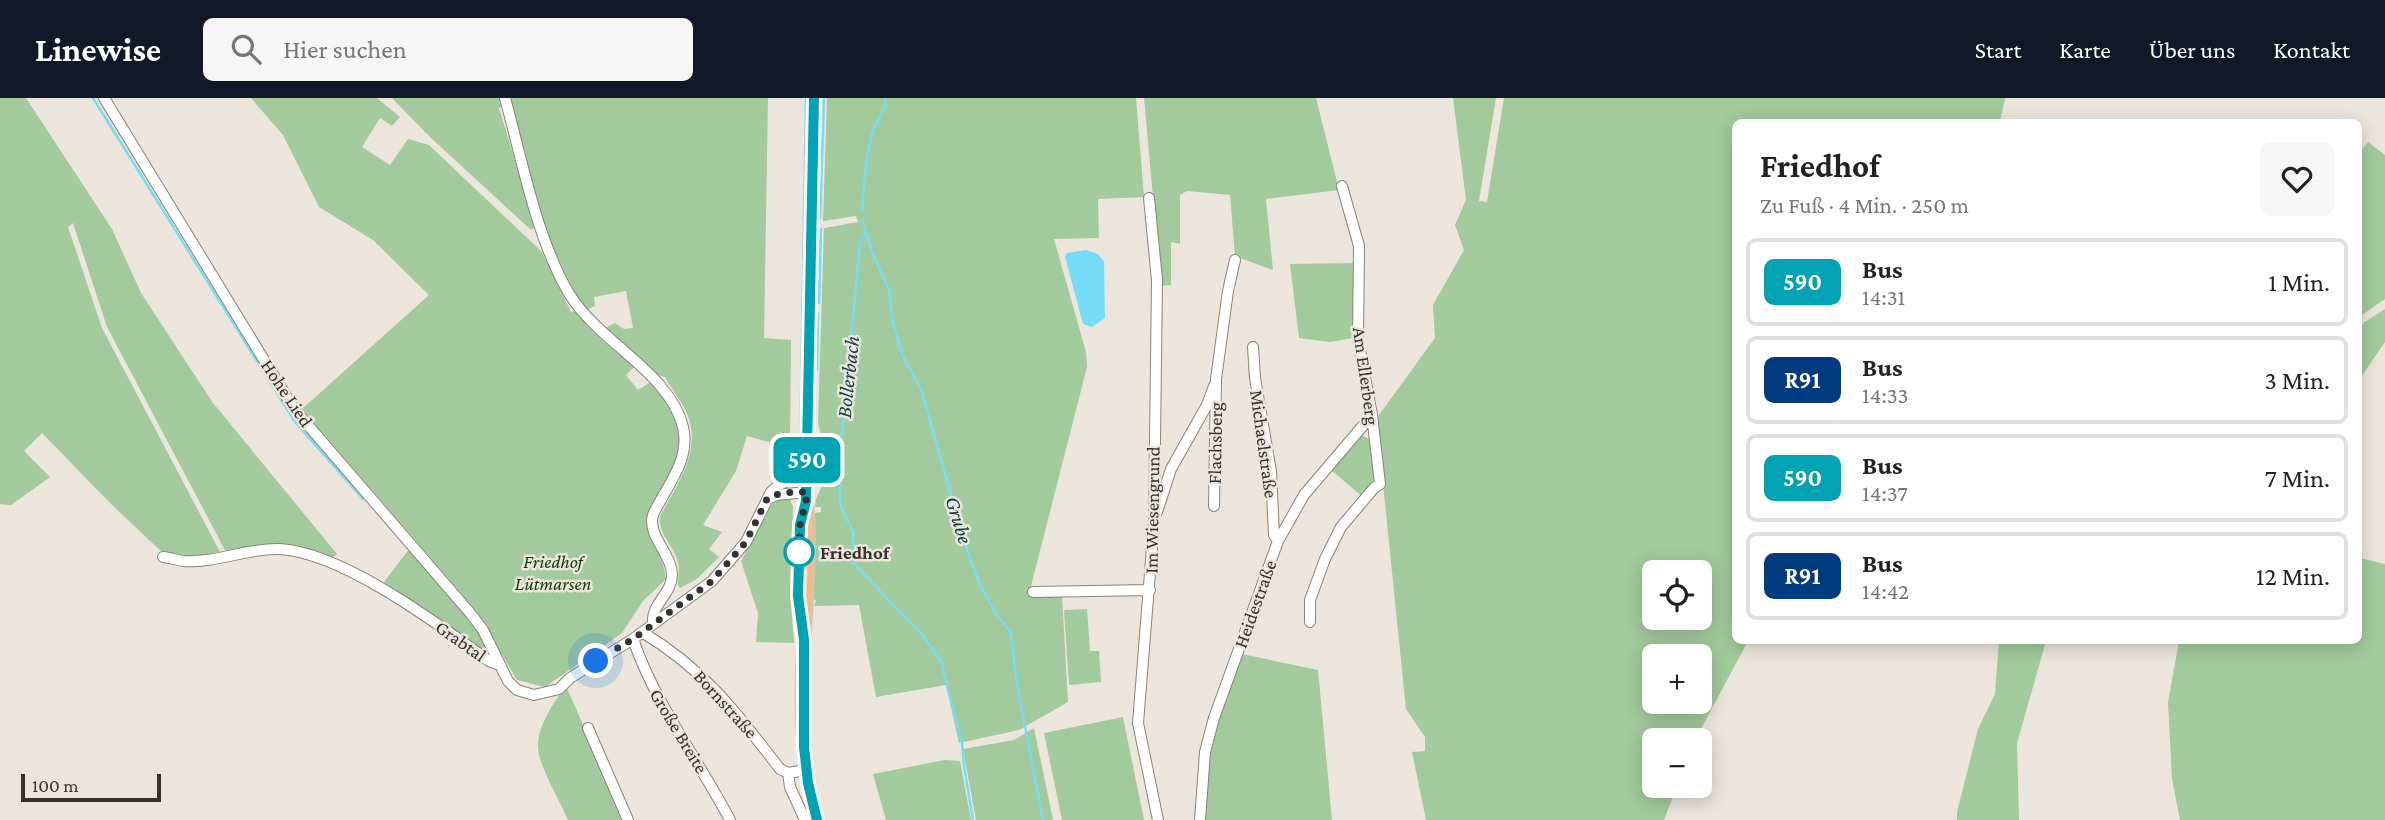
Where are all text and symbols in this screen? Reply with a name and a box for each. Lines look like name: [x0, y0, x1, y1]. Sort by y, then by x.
search box: [203, 18, 693, 81]
icon: search: [227, 30, 265, 68]
text: Linewise: [35, 31, 161, 68]
text: Hier suchen: [283, 35, 407, 64]
text: Start: [1975, 36, 2021, 63]
text: Karte: [2059, 36, 2111, 63]
text: Über uns: [2149, 36, 2235, 63]
text: Kontakt: [2273, 36, 2350, 63]
button: heart: [2260, 142, 2334, 216]
text: Friedhof: [1760, 147, 1880, 184]
text: Zu Fuß · 4 Min. · 250 m: [1760, 192, 1969, 218]
text: Bus: [1862, 255, 1903, 284]
text: 590: [1783, 268, 1822, 295]
text: 1 Min.: [2268, 268, 2330, 297]
text: 14:31: [1862, 284, 1905, 310]
street label: Am Ellerberg: [1349, 326, 1383, 426]
water label: Bollerbach: [832, 335, 864, 419]
text: Bus: [1862, 353, 1903, 382]
street label: Hohe Lied: [257, 355, 317, 431]
text: R91: [1785, 366, 1821, 393]
text: 3 Min.: [2264, 366, 2330, 395]
text: 14:33: [1862, 382, 1908, 408]
street label: Michaelstraße: [1246, 389, 1282, 499]
street label: Flachsberg: [1204, 402, 1226, 484]
line badge: 590: [767, 437, 847, 483]
text: 590: [787, 446, 827, 473]
street label: Im Wiesengrund: [1140, 446, 1164, 574]
text: Bus: [1862, 451, 1903, 480]
text: 590: [1783, 464, 1822, 491]
text: 7 Min.: [2265, 464, 2330, 493]
text: 14:37: [1862, 480, 1908, 506]
water label: Grube: [940, 493, 978, 547]
marker: Friedhof: [784, 537, 814, 567]
place label: Friedhof: [820, 542, 891, 563]
text: Bus: [1862, 549, 1903, 578]
park label: Friedhof Lütmarsen: [515, 551, 591, 594]
street label: Heidestraße: [1229, 557, 1281, 651]
map controls: [1642, 560, 1712, 798]
button: locate: [1642, 560, 1712, 630]
text: R91: [1785, 562, 1821, 589]
text: 12 Min.: [2256, 562, 2330, 591]
text: 14:42: [1862, 578, 1909, 604]
street label: Grabtal: [432, 616, 490, 666]
your location: [578, 643, 613, 678]
button: +: [1642, 644, 1712, 714]
street label: Bornstraße: [690, 666, 762, 742]
street label: Große Breite: [646, 685, 712, 777]
button: −: [1642, 728, 1712, 798]
scale bar: [21, 771, 161, 803]
text: 100 m: [32, 775, 79, 796]

